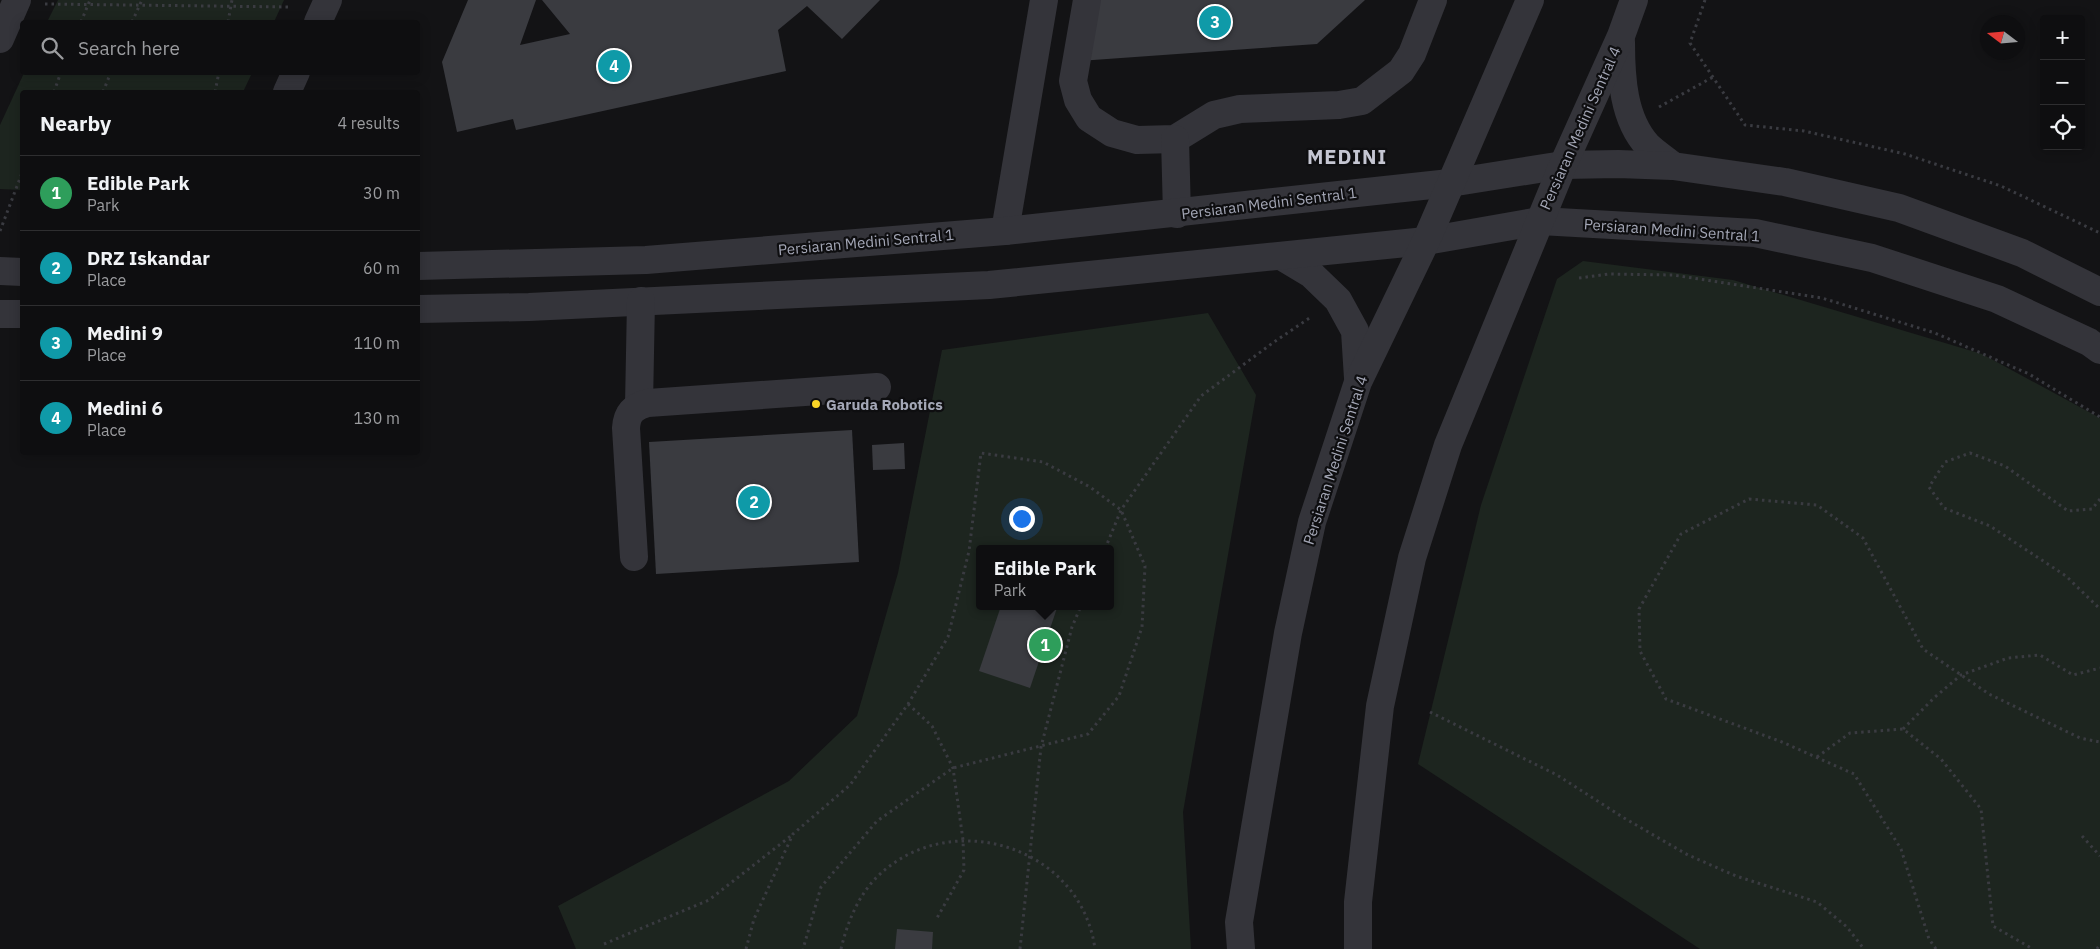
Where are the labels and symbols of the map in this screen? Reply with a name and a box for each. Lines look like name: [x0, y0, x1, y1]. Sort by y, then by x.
pin: 3: [1199, 3, 1231, 41]
north arrow: [1980, 15, 2025, 60]
street label: Persiaran Medini Sentral 4: [1535, 43, 1625, 213]
pin: 4: [598, 47, 630, 85]
district label: MEDINI: [1307, 143, 1387, 170]
street label: Persiaran Medini Sentral 1: [1180, 183, 1358, 223]
street label: Persiaran Medini Sentral 1: [1583, 214, 1761, 246]
street label: Persiaran Medini Sentral 1: [777, 225, 955, 259]
street label: Persiaran Medini Sentral 4: [1299, 373, 1371, 547]
place label: Garuda Robotics: [826, 395, 943, 414]
marker: Garuda Robotics: [810, 398, 822, 410]
pin: 2: [738, 483, 770, 521]
your location: [1009, 506, 1035, 532]
pin: 1: [1029, 626, 1061, 664]

